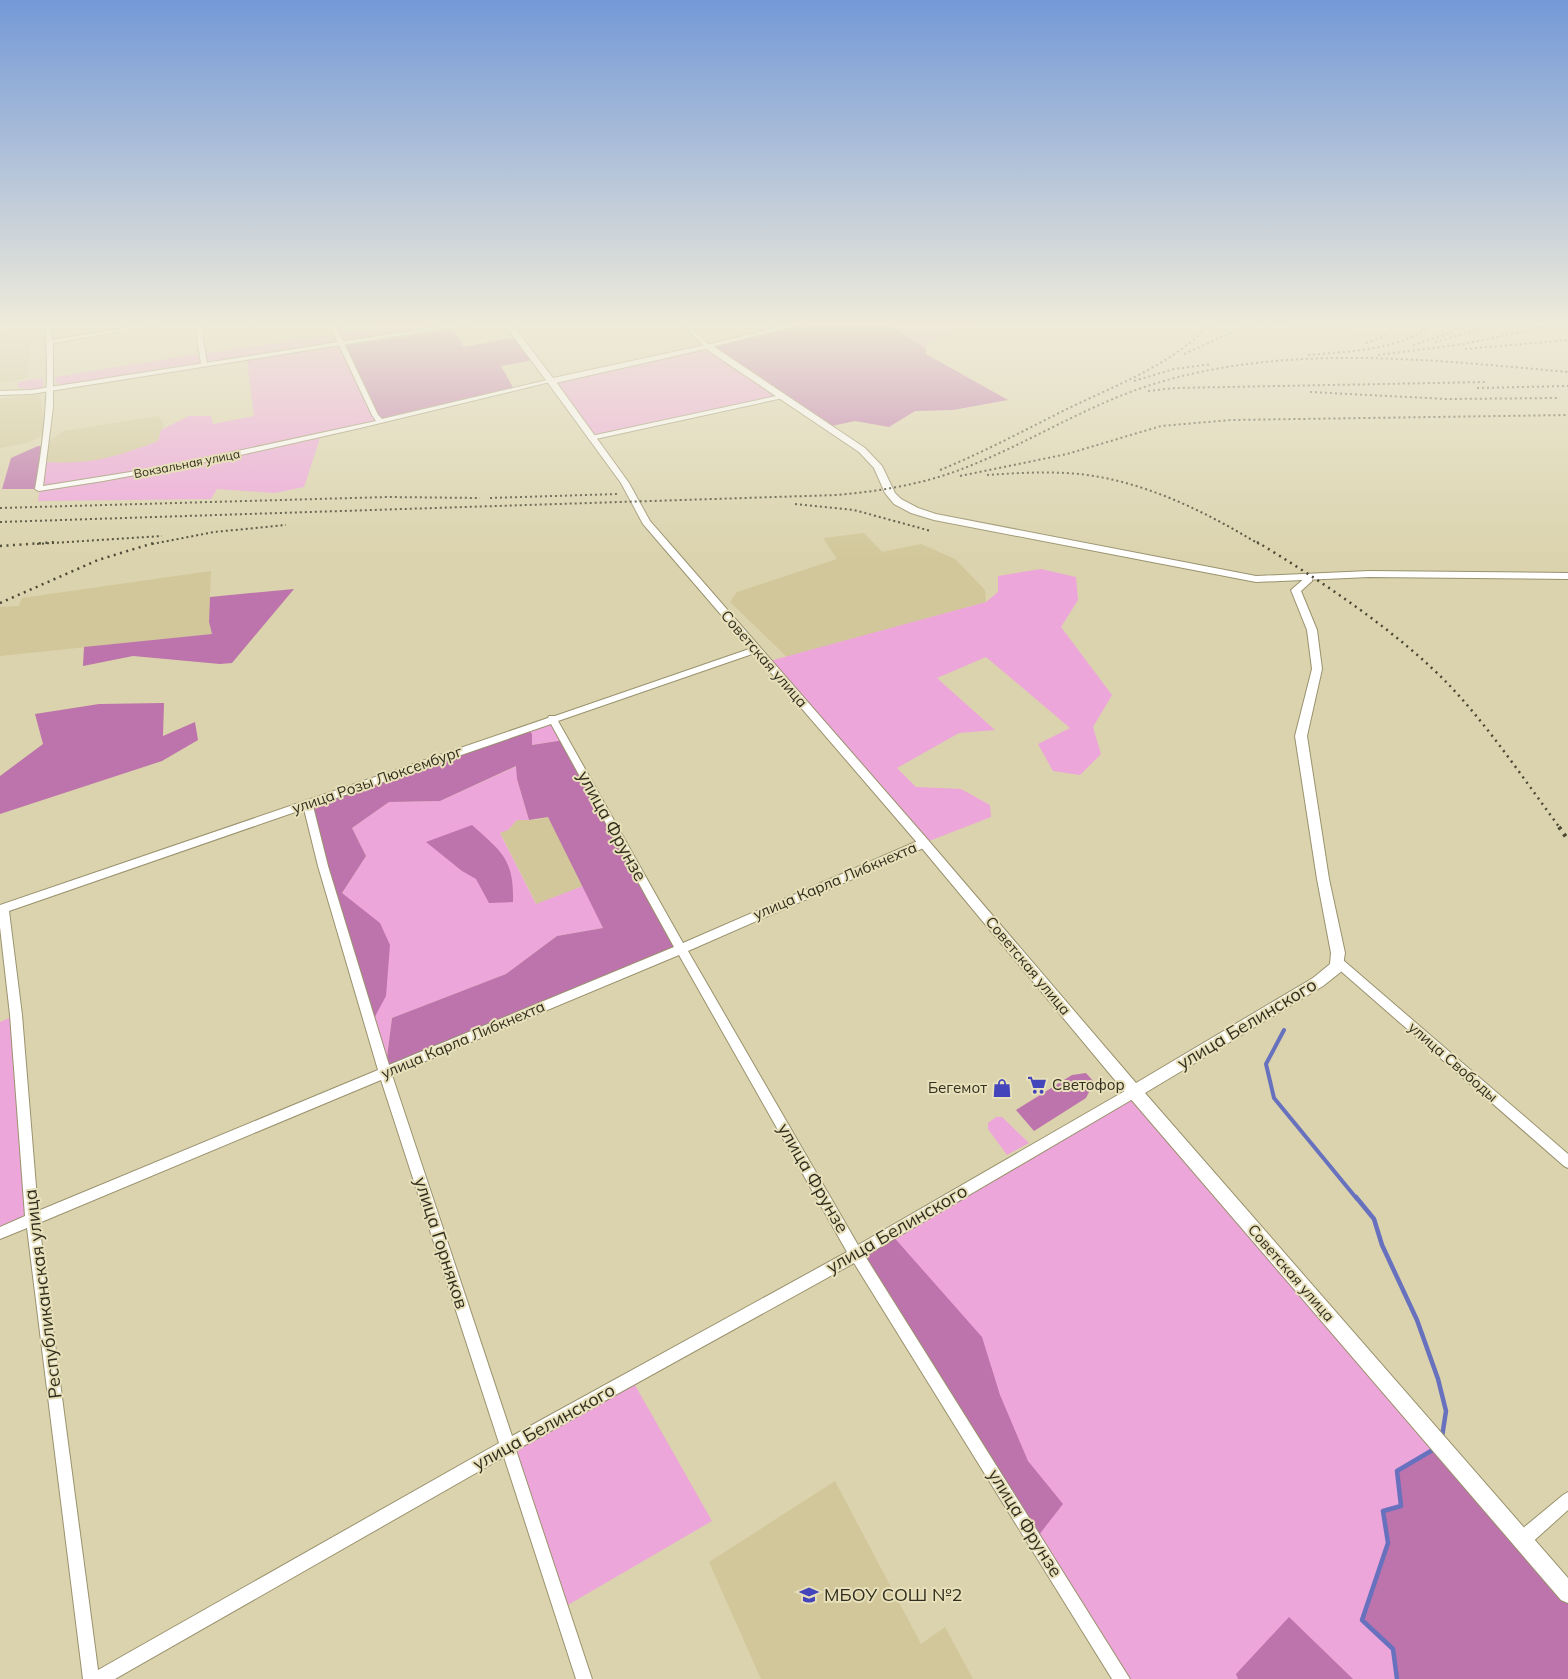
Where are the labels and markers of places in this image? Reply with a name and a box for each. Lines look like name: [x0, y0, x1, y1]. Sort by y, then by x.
supermarket icon: Светофор: [1026, 1074, 1048, 1096]
place label: Светофор: [1052, 1075, 1125, 1094]
shop icon: Бегемот: [991, 1077, 1013, 1099]
place label: Бегемот: [928, 1078, 987, 1097]
place label: МБОУ СОШ №2: [824, 1583, 962, 1606]
school or university icon: МБОУ СОШ №2: [798, 1584, 820, 1606]

